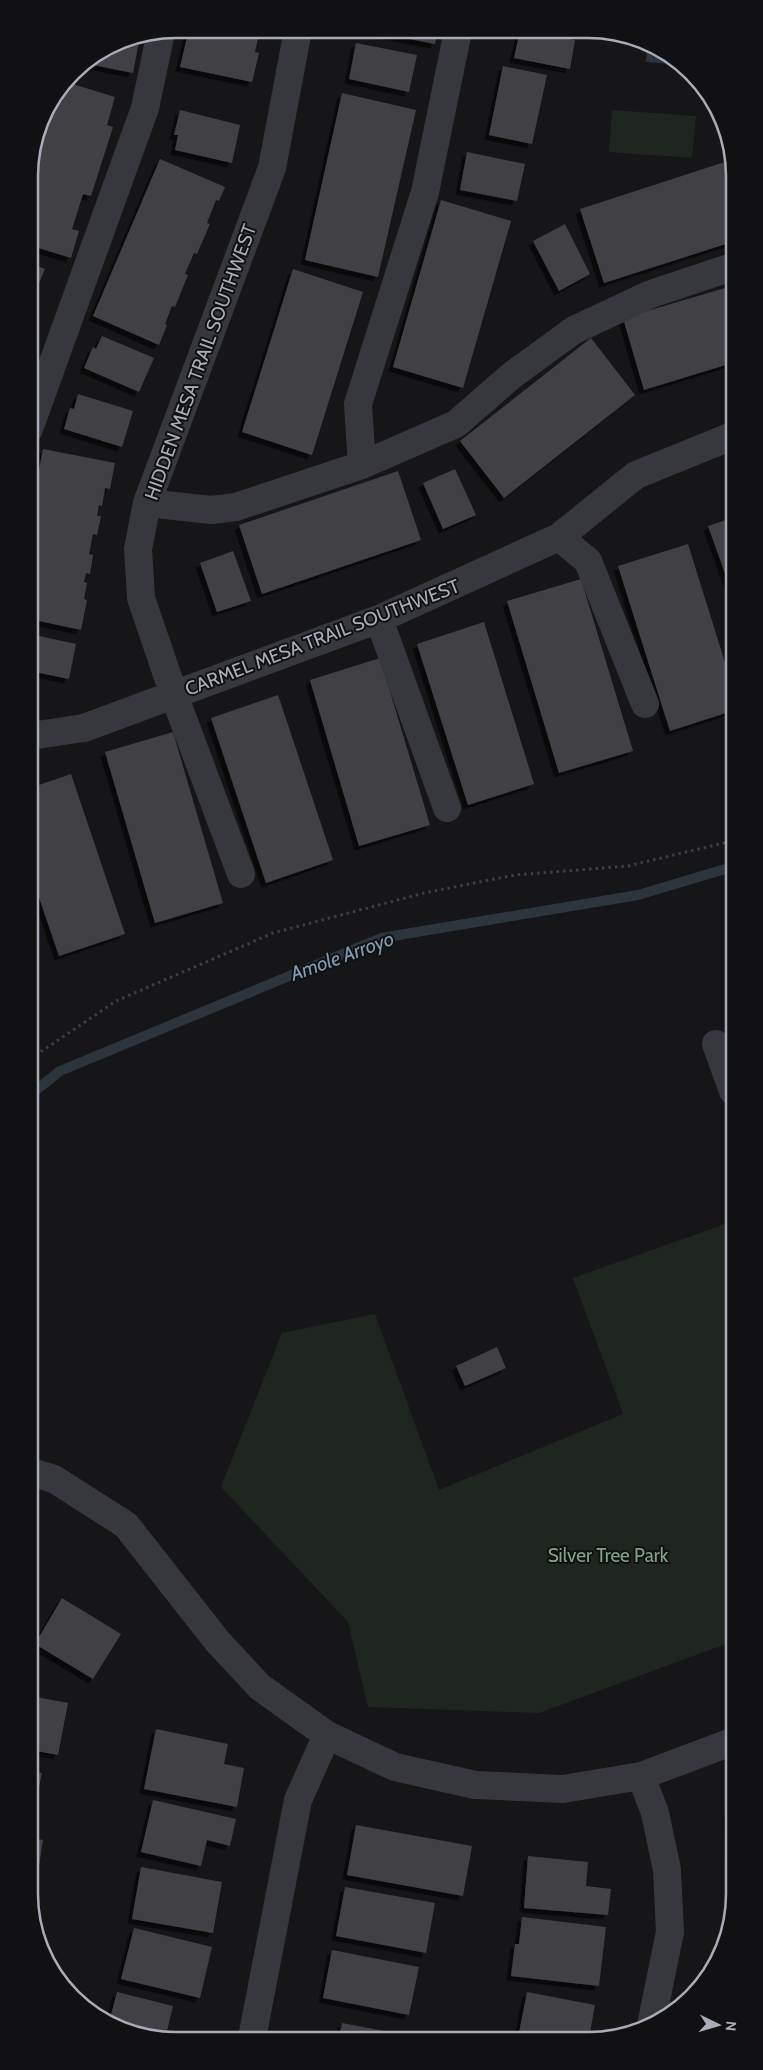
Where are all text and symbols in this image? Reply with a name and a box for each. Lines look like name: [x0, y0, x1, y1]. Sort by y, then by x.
street label: HIDDEN MESA TRAIL SOUTHWEST: [140, 221, 261, 503]
street label: CARMEL MESA TRAIL SOUTHWEST: [182, 574, 463, 701]
water label: Amole Arroyo: [286, 926, 397, 986]
park label: Silver Tree Park: [548, 1544, 669, 1567]
north arrow: [693, 2000, 743, 2050]
text: N: [722, 2020, 740, 2032]

